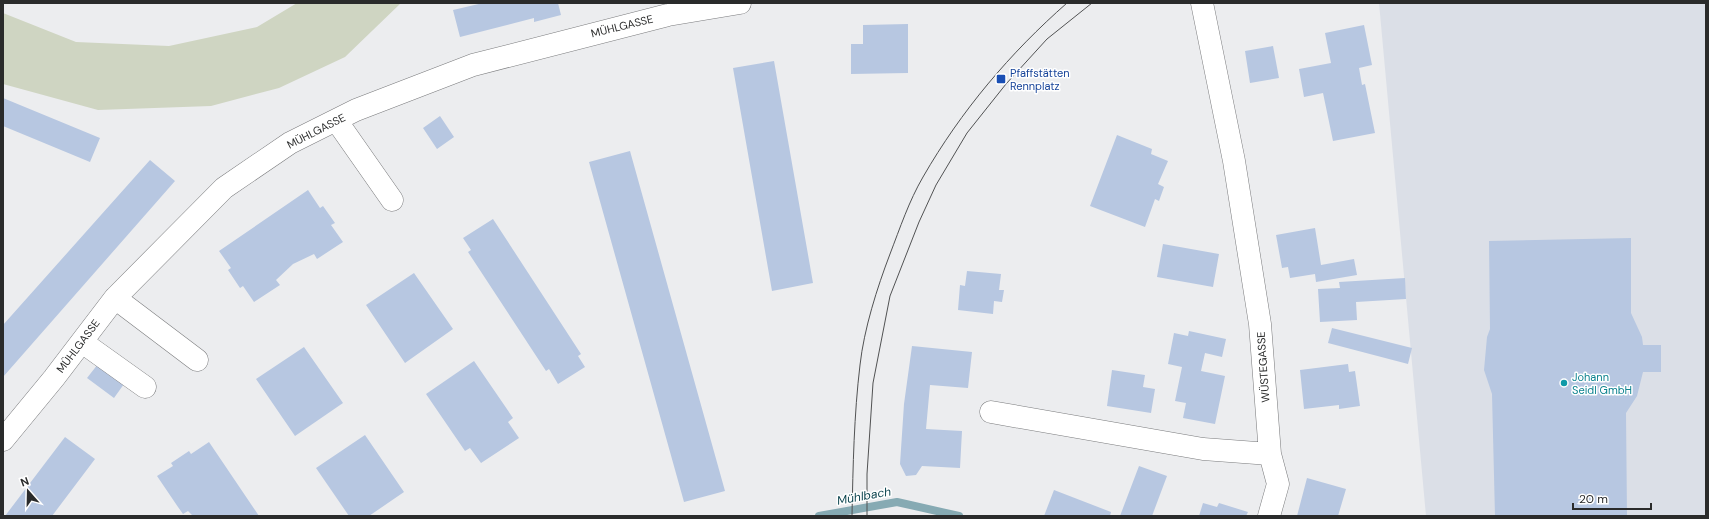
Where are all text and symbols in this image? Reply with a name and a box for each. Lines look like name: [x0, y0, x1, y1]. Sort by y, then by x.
street label: MÜHLGASSE: [589, 12, 655, 40]
place label: Pfaffstätten Rennplatz: [1010, 66, 1070, 93]
marker: Pfaffstätten Rennplatz: [995, 73, 1007, 85]
street label: MÜHLGASSE: [284, 110, 348, 152]
street label: MÜHLGASSE: [53, 316, 103, 376]
street label: WÜSTEGASSE: [1254, 331, 1272, 403]
place label: Johann Seidl GmbH: [1572, 370, 1632, 397]
marker: Johann Seidl GmbH: [1559, 378, 1569, 388]
north arrow: [8, 471, 48, 511]
text: N: [18, 474, 31, 490]
water label: Mühlbach: [836, 483, 892, 509]
scale bar: [1573, 485, 1651, 511]
text: 20 m: [1579, 491, 1608, 507]

